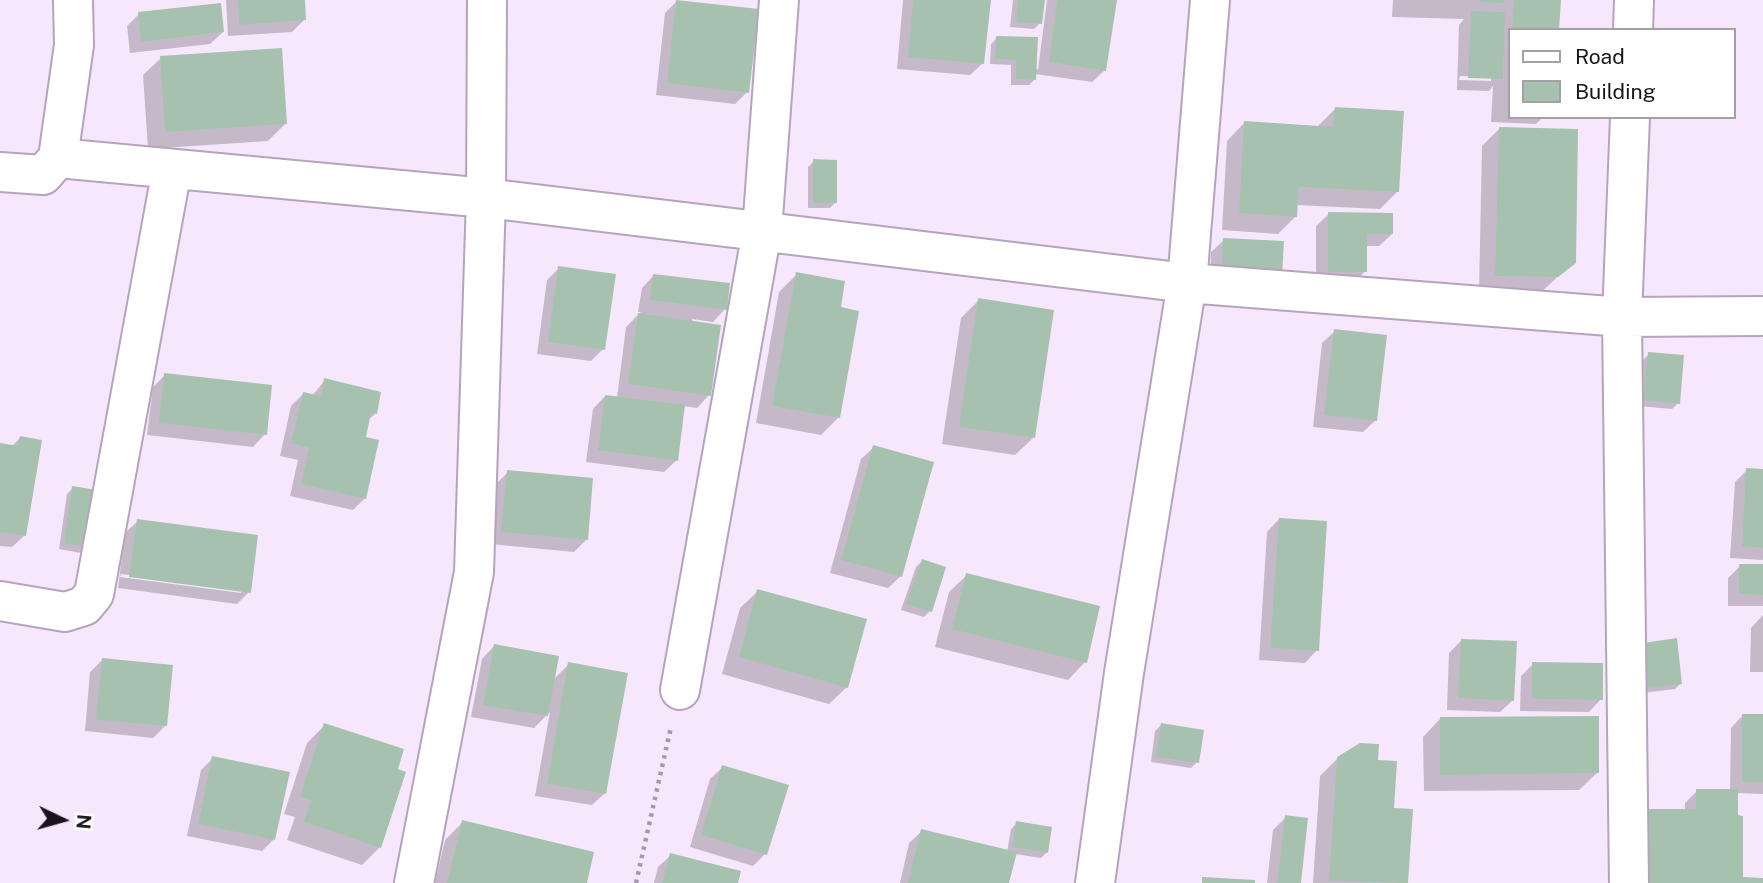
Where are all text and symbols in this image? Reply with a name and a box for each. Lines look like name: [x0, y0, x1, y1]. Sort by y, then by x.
legend: [1508, 28, 1735, 119]
text: Road: [1575, 44, 1625, 69]
text: Building: [1575, 79, 1656, 104]
north arrow: [28, 785, 98, 855]
text: N: [72, 813, 96, 830]

